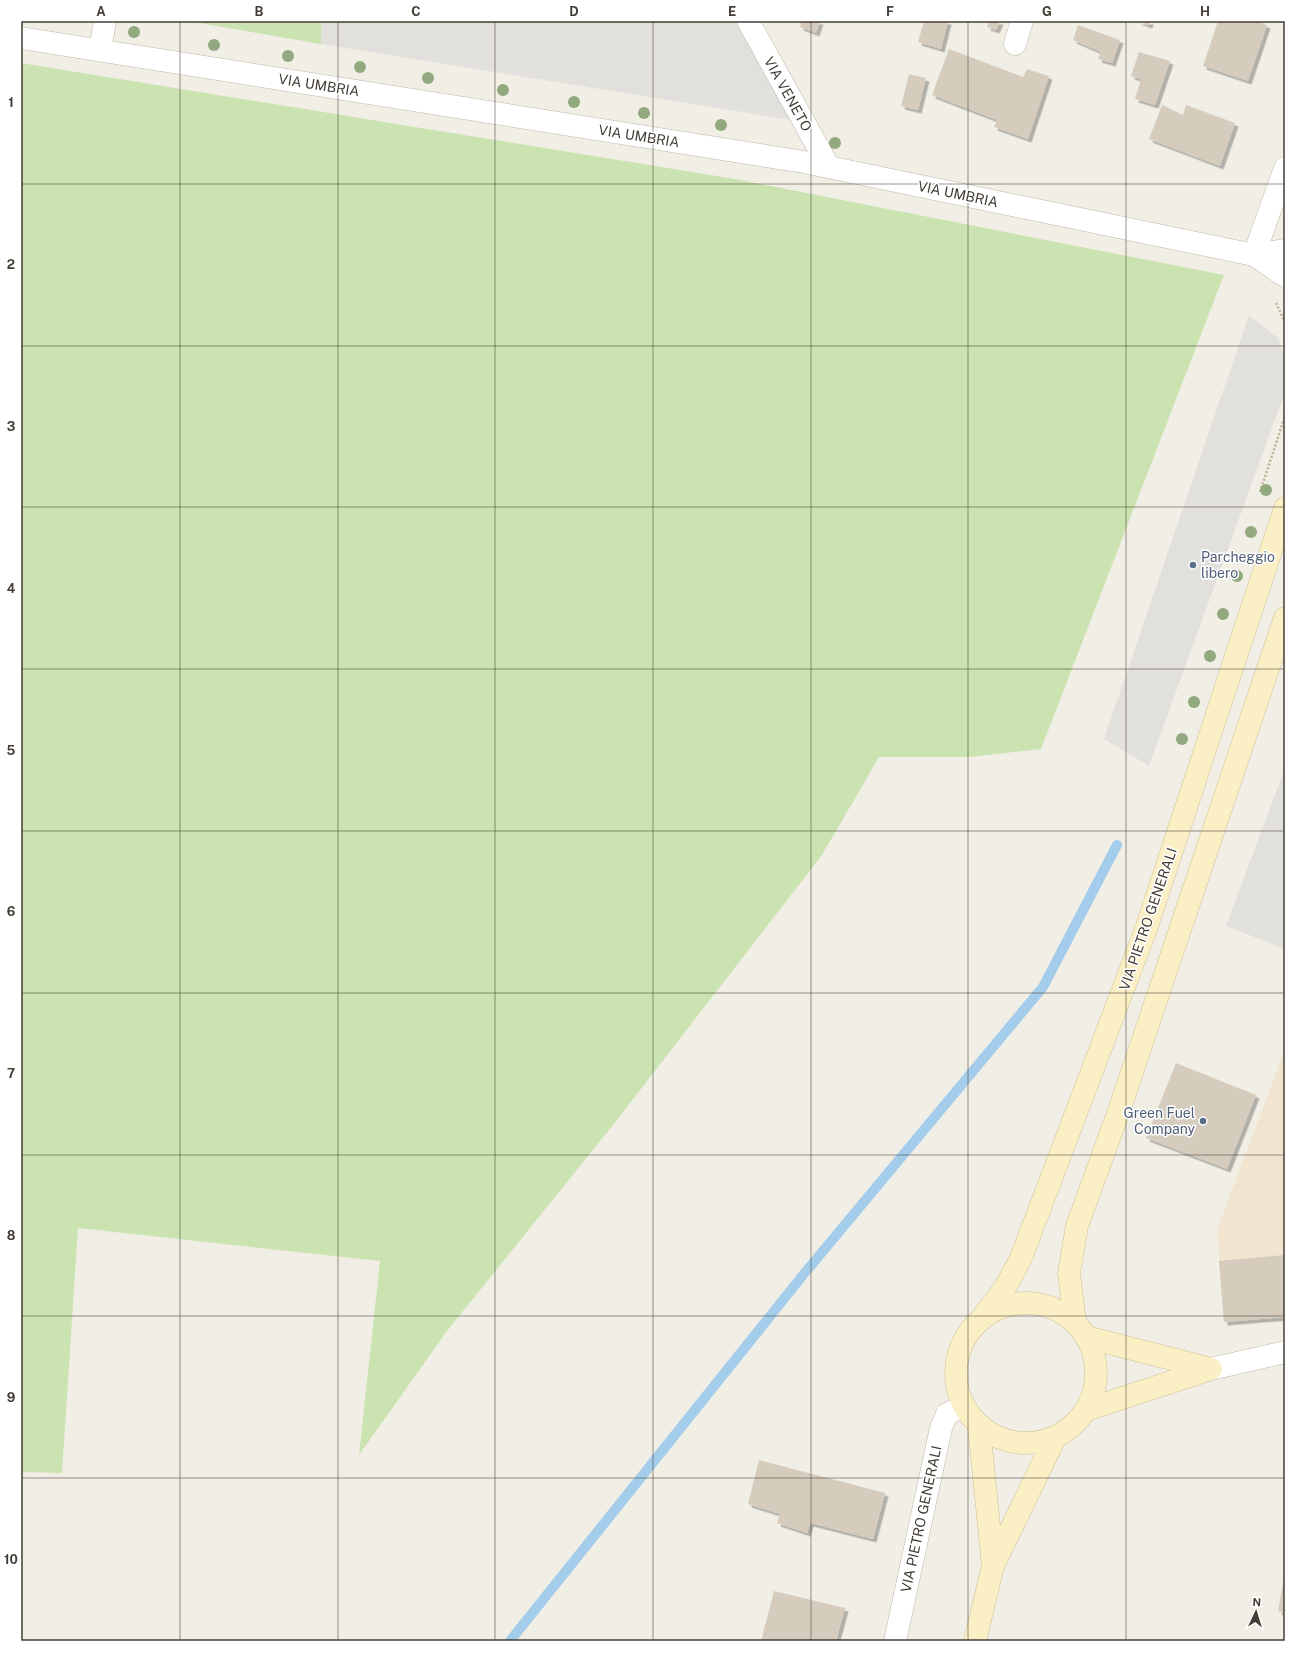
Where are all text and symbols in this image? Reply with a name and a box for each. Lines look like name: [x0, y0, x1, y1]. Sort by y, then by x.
text: A: [96, 4, 106, 19]
text: B: [255, 4, 264, 19]
text: C: [411, 4, 421, 19]
text: D: [569, 4, 579, 19]
text: E: [728, 4, 736, 19]
text: F: [886, 4, 894, 19]
text: G: [1042, 4, 1052, 19]
text: H: [1200, 4, 1210, 19]
street label: VIA VENETO: [761, 54, 815, 134]
street label: VIA UMBRIA: [277, 71, 361, 99]
text: 1: [8, 95, 14, 110]
street label: VIA UMBRIA: [597, 122, 681, 150]
street label: VIA UMBRIA: [916, 178, 1000, 210]
text: 2: [7, 257, 15, 272]
text: 3: [7, 419, 16, 434]
place label: Parcheggio libero: [1201, 549, 1275, 581]
marker: Parcheggio libero: [1188, 560, 1198, 570]
text: 4: [7, 581, 16, 596]
text: 5: [7, 743, 16, 758]
street label: VIA PIETRO GENERALI: [1116, 846, 1180, 992]
text: 6: [7, 904, 16, 919]
text: 7: [7, 1066, 15, 1081]
place label: Green Fuel Company: [1124, 1105, 1196, 1137]
marker: Green Fuel Company: [1198, 1116, 1208, 1126]
text: 8: [7, 1228, 16, 1243]
text: 9: [7, 1390, 15, 1405]
street label: VIA PIETRO GENERALI: [898, 1444, 944, 1594]
text: 10: [4, 1552, 18, 1567]
north arrow: [1236, 1592, 1276, 1632]
text: N: [1252, 1596, 1261, 1608]

